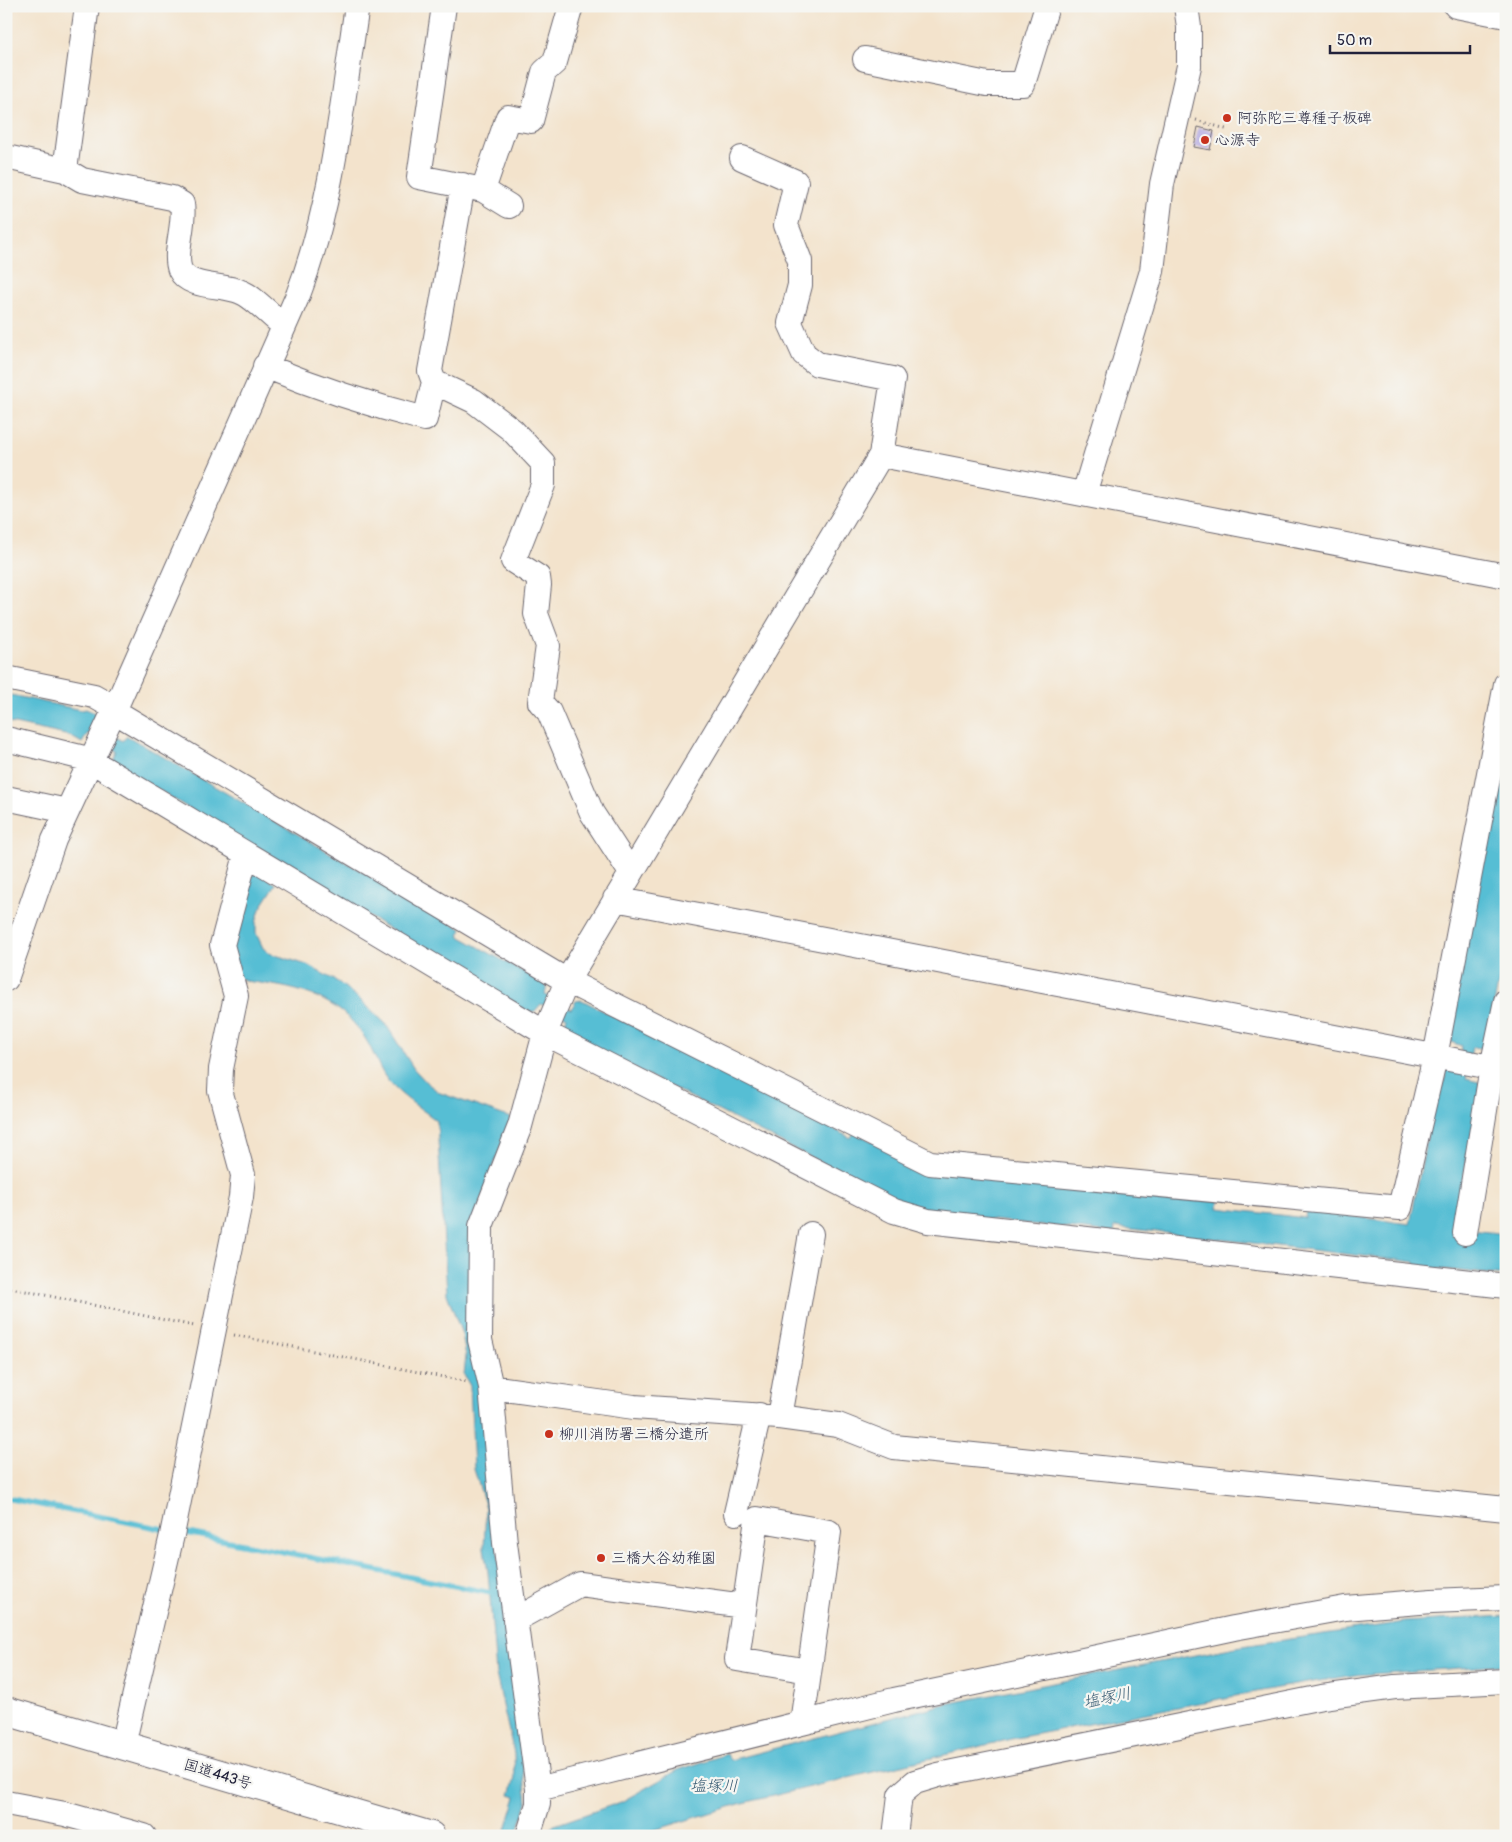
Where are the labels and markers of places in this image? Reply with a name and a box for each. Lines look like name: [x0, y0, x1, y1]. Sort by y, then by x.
place label: 阿弥陀三尊種子板碑: [1237, 109, 1372, 128]
marker: 阿弥陀三尊種子板碑: [1221, 112, 1233, 124]
place label: 心源寺: [1215, 131, 1260, 150]
marker: 心源寺: [1199, 134, 1211, 146]
place label: 柳川消防署三橋分遣所: [559, 1425, 709, 1444]
marker: 柳川消防署三橋分遣所: [543, 1428, 555, 1440]
place label: 三橋大谷幼稚園: [611, 1549, 716, 1568]
marker: 三橋大谷幼稚園: [595, 1552, 607, 1564]

